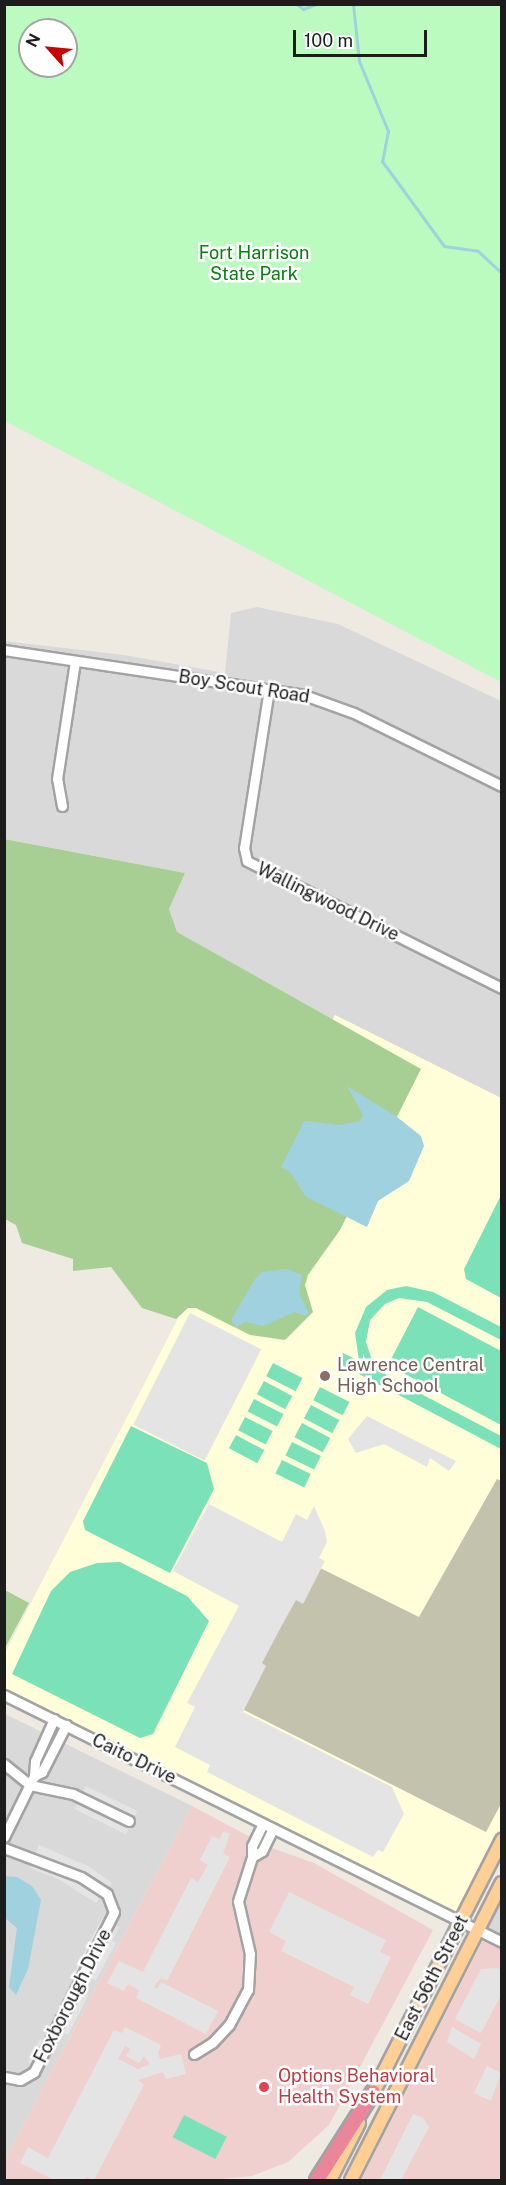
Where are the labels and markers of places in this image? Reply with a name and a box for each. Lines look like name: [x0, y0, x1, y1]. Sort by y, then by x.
place label: Lawrence Central High School: [337, 1355, 484, 1398]
marker: Lawrence Central High School: [318, 1369, 332, 1383]
place label: Options Behavioral Health System: [278, 2066, 435, 2108]
marker: Options Behavioral Health System: [255, 2078, 273, 2096]

